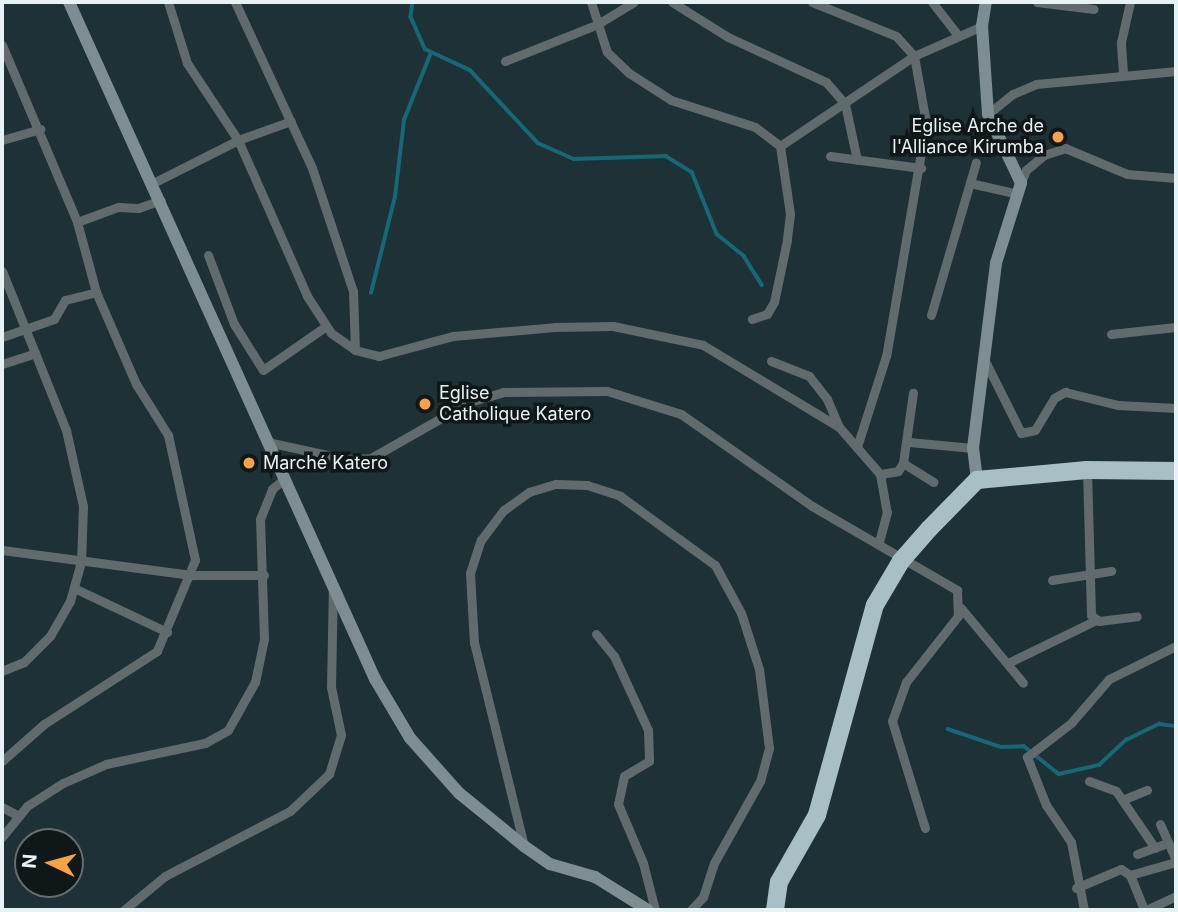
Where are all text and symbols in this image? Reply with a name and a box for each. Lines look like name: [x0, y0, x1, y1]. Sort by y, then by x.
place label: Eglise Arche de l'Alliance Kirumba: [892, 116, 1044, 158]
marker: Eglise Arche de l'Alliance Kirumba: [1050, 129, 1066, 145]
place label: Eglise Catholique Katero: [439, 383, 591, 426]
marker: Eglise Catholique Katero: [417, 396, 433, 412]
place label: Marché Katero: [263, 452, 388, 474]
marker: Marché Katero: [241, 455, 257, 471]
north arrow: [14, 828, 84, 898]
text: N: [17, 853, 42, 870]

